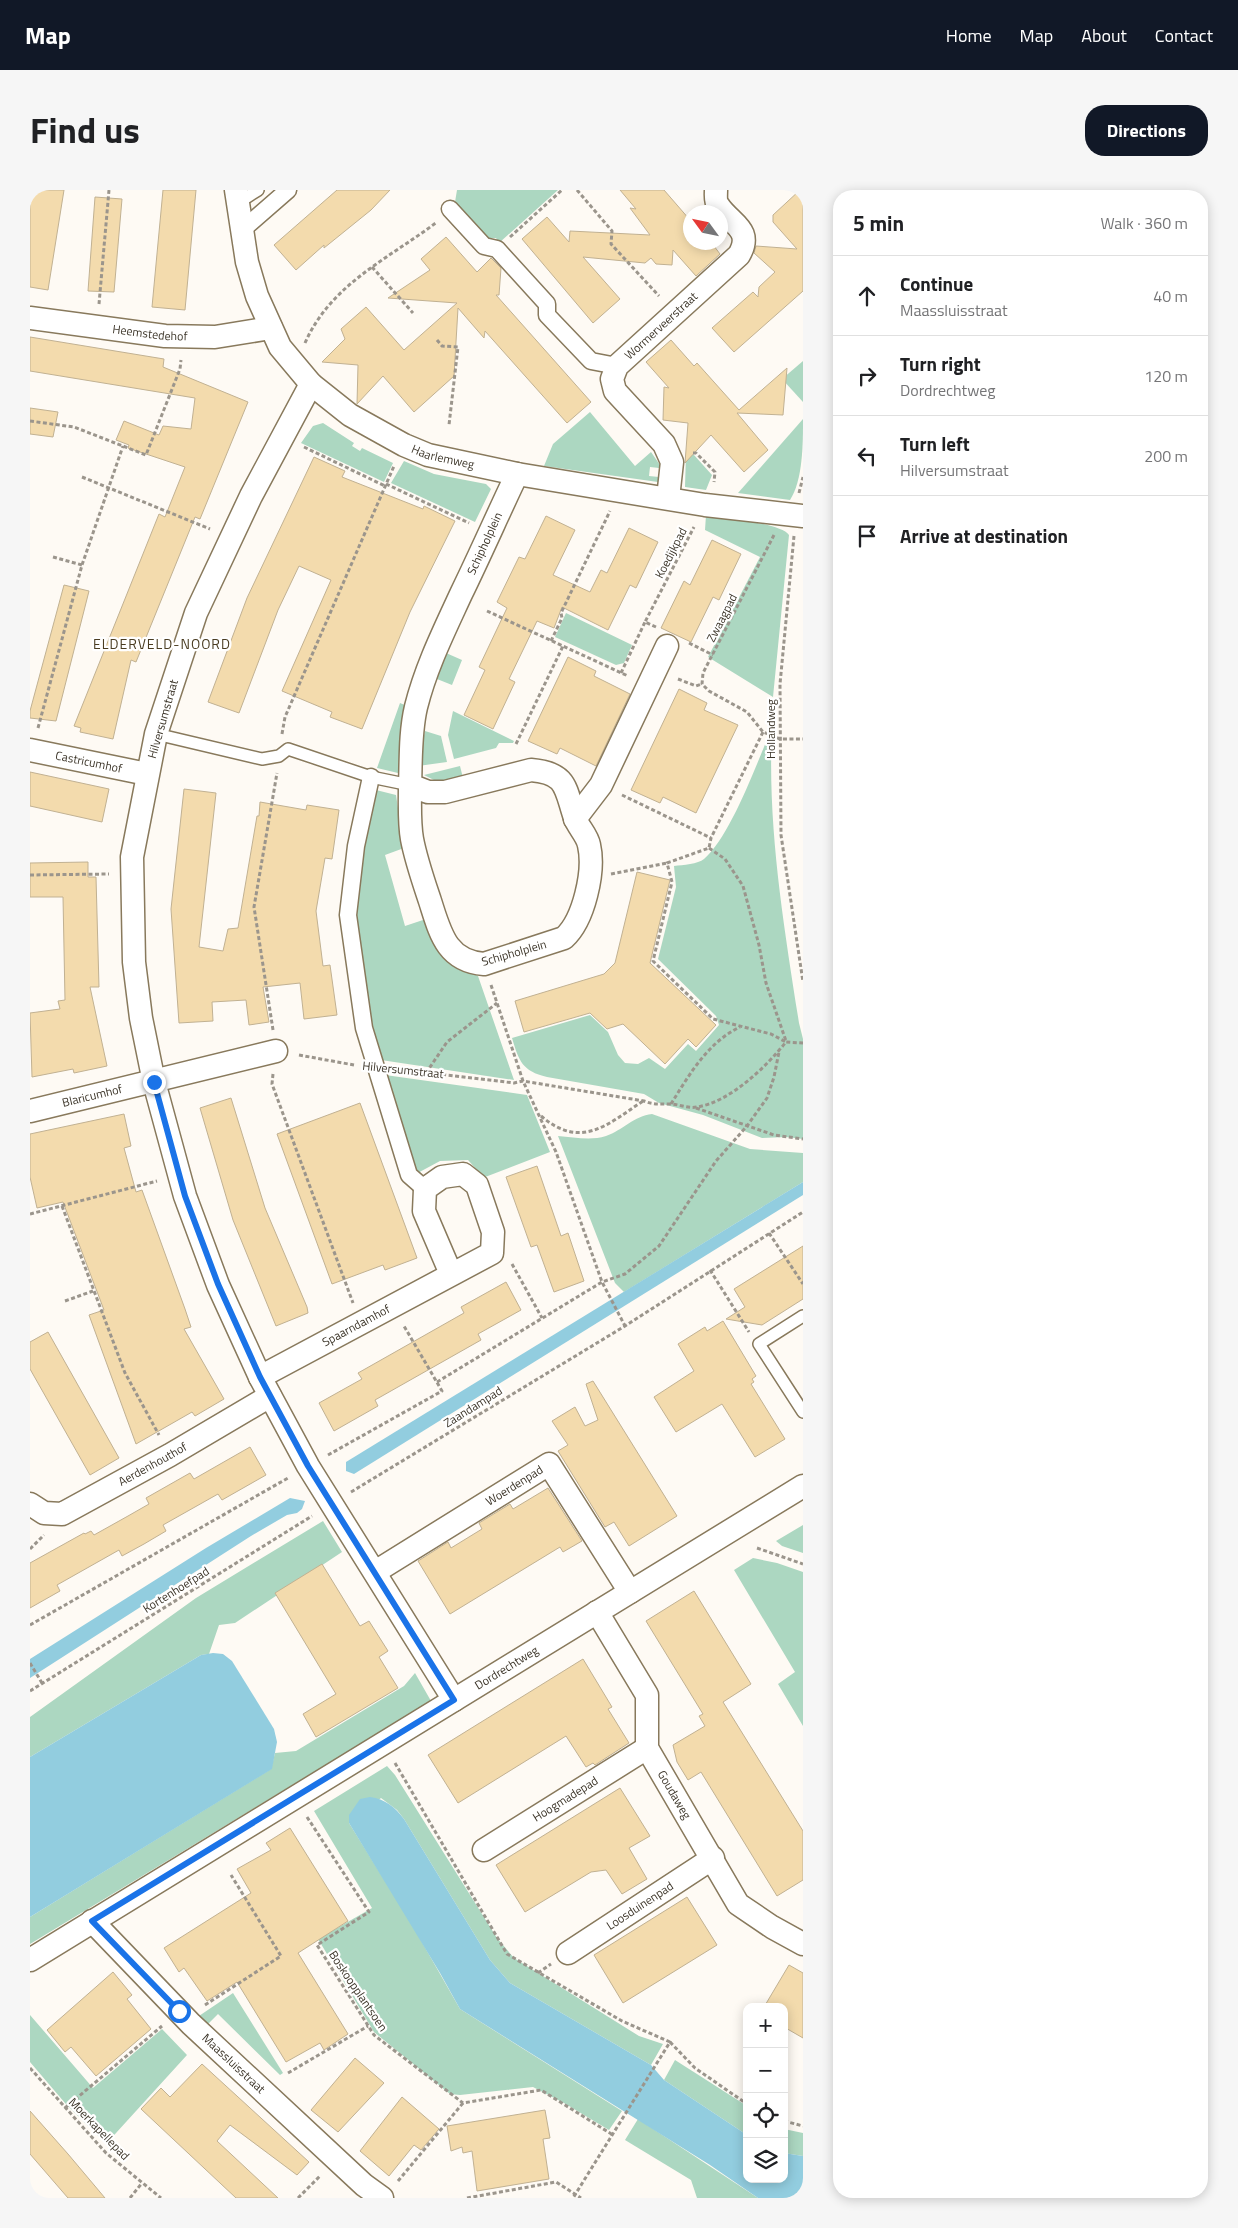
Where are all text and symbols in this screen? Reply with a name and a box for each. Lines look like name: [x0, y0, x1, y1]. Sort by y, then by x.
text: Map: [25, 17, 71, 53]
text: Home: [946, 22, 992, 49]
text: Map: [1020, 22, 1053, 49]
text: About: [1081, 22, 1127, 49]
text: Contact: [1155, 22, 1213, 49]
text: Find us: [30, 103, 140, 157]
button: Directions: [1085, 105, 1208, 156]
north arrow: [683, 205, 728, 250]
text: 5 min: [853, 207, 904, 239]
text: Walk · 360 m: [1100, 211, 1188, 235]
text: Continue: [900, 269, 973, 298]
icon: ahead: [853, 282, 881, 310]
text: 40 m: [1153, 284, 1188, 308]
street label: Wormerveerstraat: [620, 287, 702, 364]
text: Maassluisstraat: [900, 298, 1008, 322]
street label: Heemstedehof: [111, 319, 188, 345]
text: Turn right: [900, 349, 981, 378]
icon: right: [853, 362, 881, 390]
text: 120 m: [1144, 364, 1188, 388]
text: Dordrechtweg: [900, 378, 996, 402]
text: Turn left: [900, 429, 970, 458]
street label: Haarlemweg: [409, 439, 476, 474]
icon: left: [853, 442, 881, 470]
text: 200 m: [1144, 444, 1188, 468]
text: Hilversumstraat: [900, 458, 1009, 482]
street label: Schipholplein: [462, 509, 507, 578]
text: Arrive at destination: [900, 521, 1068, 550]
icon: arrive: [853, 522, 881, 550]
street label: Koedijkpad: [650, 524, 692, 582]
street label: Zwaagpad: [701, 590, 742, 645]
district label: ELDERVELD-NOORD: [93, 633, 231, 654]
street label: Hilversumstraat: [142, 676, 183, 761]
street label: Hollandweg: [761, 699, 780, 759]
street label: Castricumhof: [54, 745, 124, 778]
street label: Schipholplein: [479, 934, 549, 971]
street label: Hilversumstraat: [362, 1056, 445, 1083]
route end: [143, 1071, 166, 1094]
street label: Blaricumhof: [60, 1079, 124, 1112]
street label: Spaarndamhof: [318, 1299, 393, 1351]
street label: Zaandampad: [440, 1381, 506, 1432]
street label: Aerdenhouthof: [114, 1437, 190, 1491]
street label: Woerdenpad: [482, 1460, 546, 1510]
street label: Kortenhoefpad: [139, 1562, 213, 1618]
street label: Dordrechtweg: [471, 1641, 542, 1694]
street label: Goudaweg: [653, 1766, 696, 1823]
street label: Hoogmadepad: [529, 1771, 602, 1826]
street label: Loosduinenpad: [602, 1876, 677, 1935]
street label: Boskoopplantsoen: [324, 1946, 393, 2035]
route start: [168, 2000, 191, 2023]
map controls: [743, 2003, 788, 2183]
button: +: [743, 2003, 788, 2048]
street label: Maassluisstraat: [198, 2029, 271, 2098]
button: −: [743, 2048, 788, 2093]
street label: Moerkapellepad: [64, 2093, 134, 2164]
button: locate: [743, 2093, 788, 2138]
button: layers: [743, 2138, 788, 2183]

